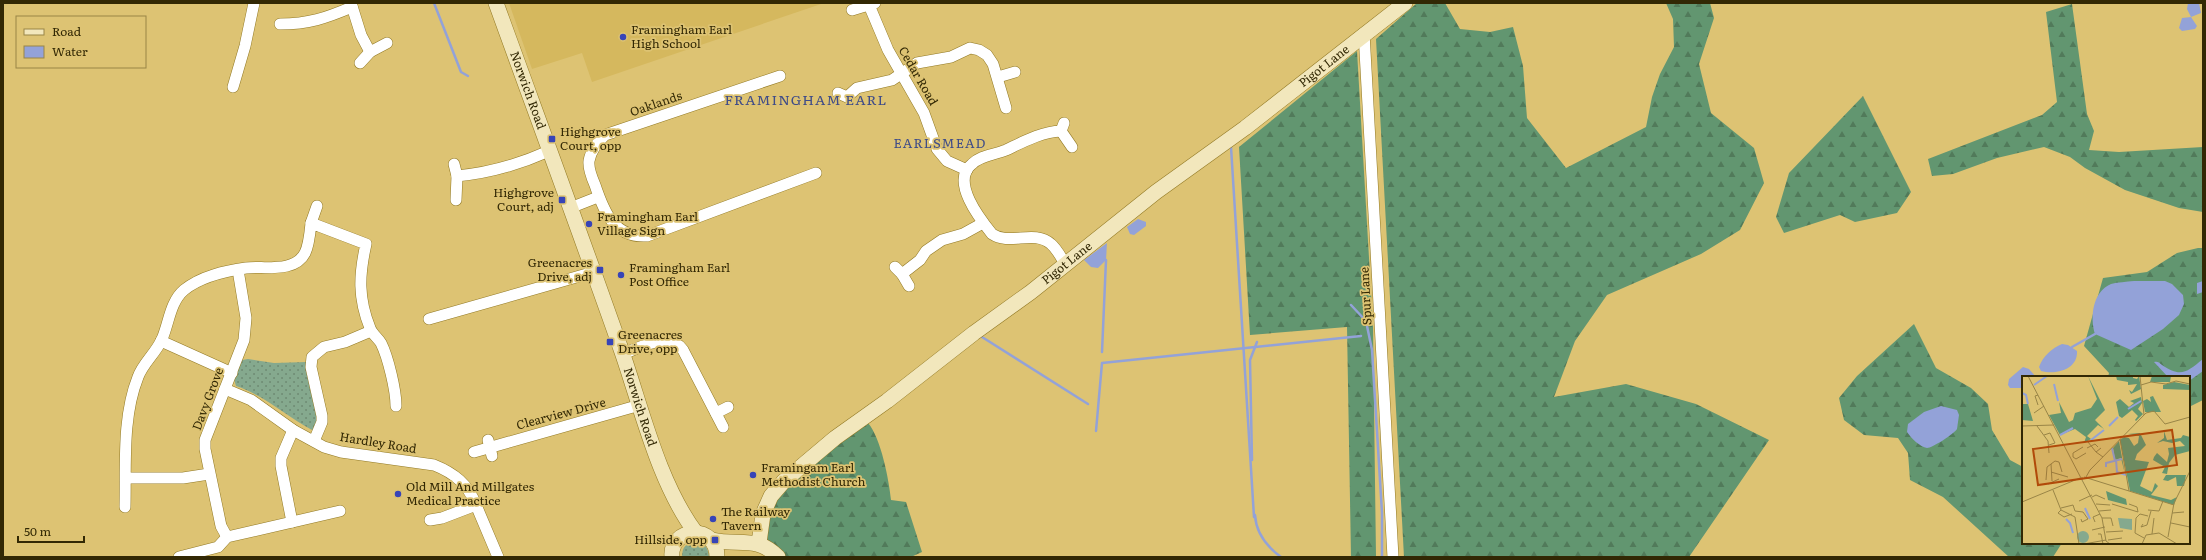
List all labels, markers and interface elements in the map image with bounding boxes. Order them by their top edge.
legend [16,16,146,68]
place label: Framingham Earl High School [631,20,732,52]
text: Road [52,22,82,40]
marker: Framingham Earl High School [618,32,628,42]
street label: Pigot Lane [1294,40,1353,91]
text: Water [52,42,88,60]
street label: Cedar Road [895,43,943,109]
street label: Norwich Road [506,49,551,132]
street label: Oaklands [627,86,685,120]
district label: FRAMINGHAM EARL [724,89,888,109]
place label: Highgrove Court, opp [560,122,621,154]
district label: EARLSMEAD [894,133,986,152]
marker: Highgrove Court, opp [547,134,557,144]
place label: Highgrove Court, adj [493,183,554,215]
marker: Highgrove Court, adj [557,195,567,205]
place label: Framingham Earl Village Sign [597,207,698,239]
marker: Framingham Earl Village Sign [584,219,594,229]
street label: Pigot Lane [1037,237,1095,288]
place label: Greenacres Drive, adj [528,253,593,285]
place label: Framingham Earl Post Office [629,258,730,290]
marker: Greenacres Drive, adj [595,265,605,275]
street label: Spur Lane [1354,266,1376,326]
marker: Framingham Earl Post Office [616,270,626,280]
place label: Greenacres Drive, opp [618,325,683,357]
marker: Greenacres Drive, opp [605,337,615,347]
street label: Davy Grove [187,365,227,433]
street label: Norwich Road [620,365,662,449]
inset map [2022,376,2190,544]
street label: Clearview Drive [514,392,607,434]
street label: Hardley Road [338,427,419,457]
place label: Framingam Earl Methodist Church [761,458,865,490]
marker: Framingam Earl Methodist Church [748,470,758,480]
place label: Old Mill And Millgates Medical Practice [406,477,535,509]
marker: Old Mill And Millgates Medical Practice [393,489,403,499]
place label: The Railway Tavern [721,502,790,534]
marker: The Railway Tavern [708,514,718,524]
scale bar [18,518,84,544]
text: 50 m [24,522,51,540]
place label: Hillside, opp [634,530,707,548]
marker: Hillside, opp [710,535,720,545]

